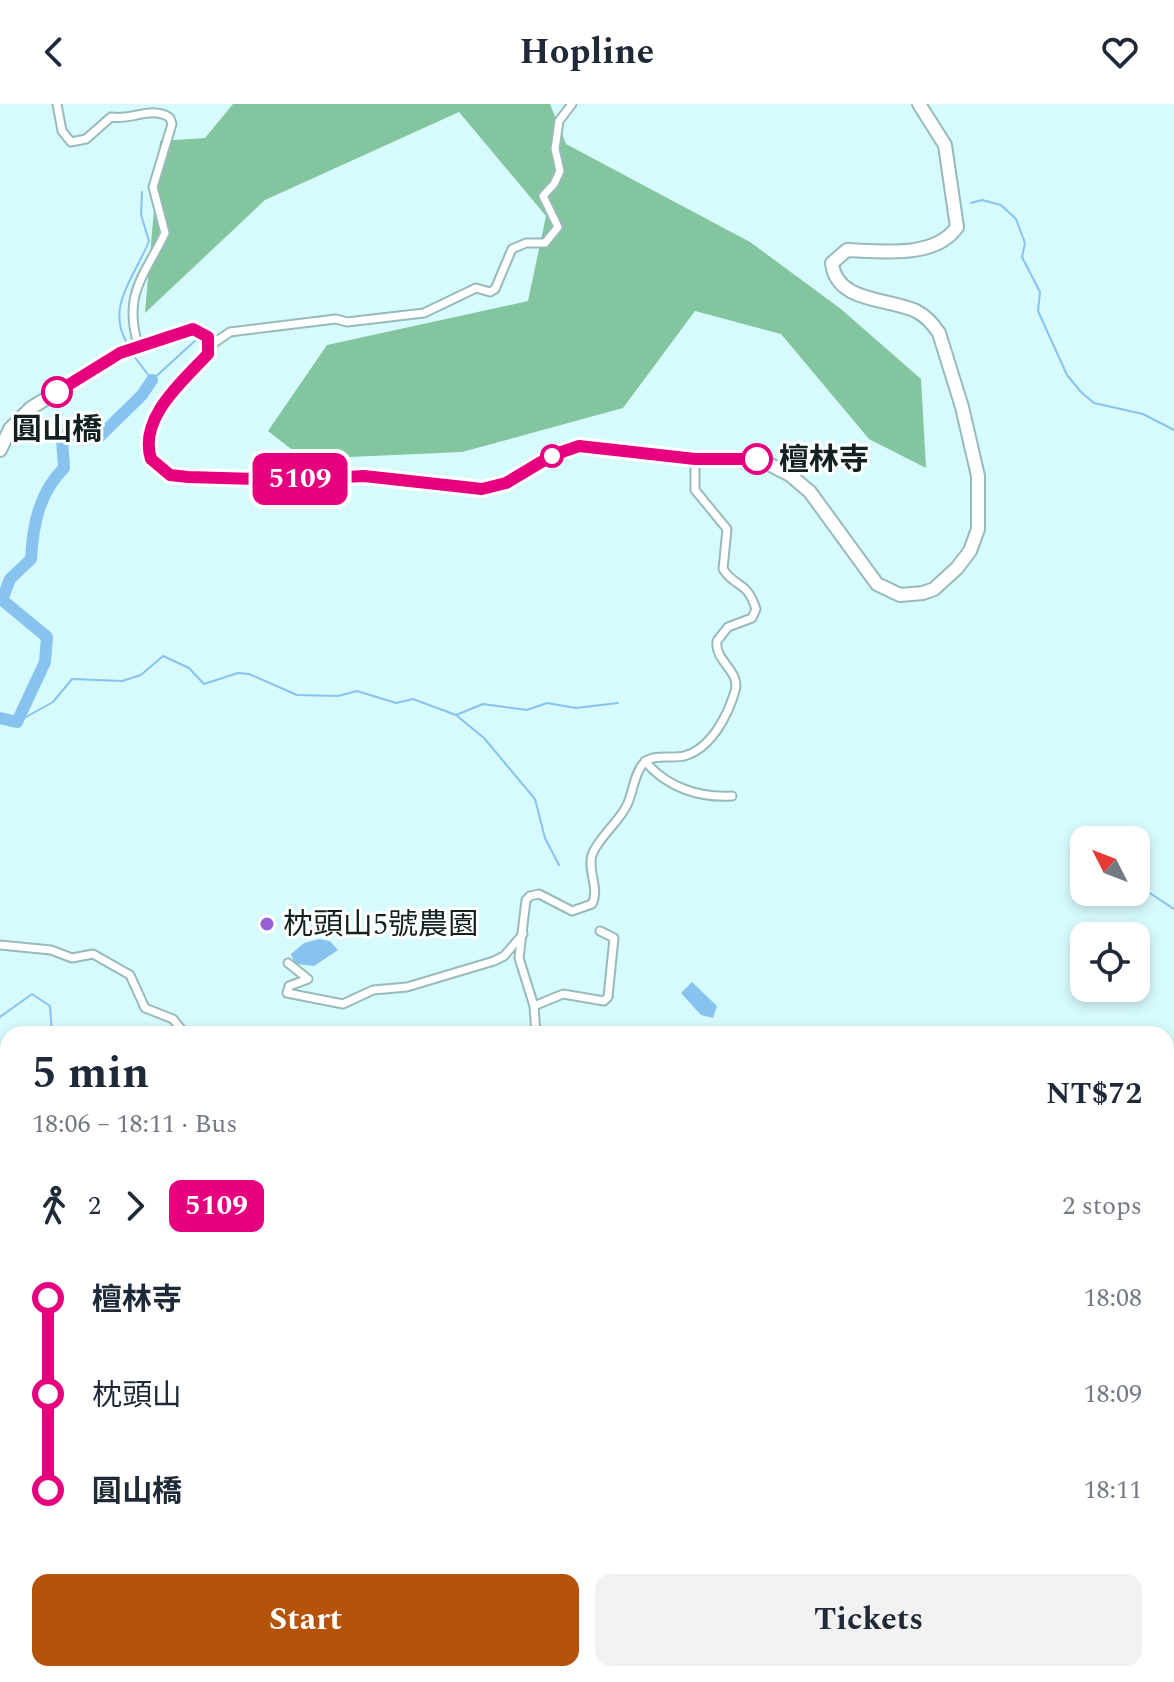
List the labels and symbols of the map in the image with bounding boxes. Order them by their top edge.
marker: 圓山橋 [42,377,72,407]
place label: 圓山橋 [12,407,102,453]
place label: 檀林寺 [779,437,869,483]
marker: 檀林寺 [742,444,772,474]
unlabelled marker [541,445,563,467]
line badge: 5109 [244,453,356,505]
north arrow [1070,826,1150,906]
place label: 枕頭山5號農園 [283,902,478,948]
marker: 枕頭山5號農園 [258,915,276,933]

